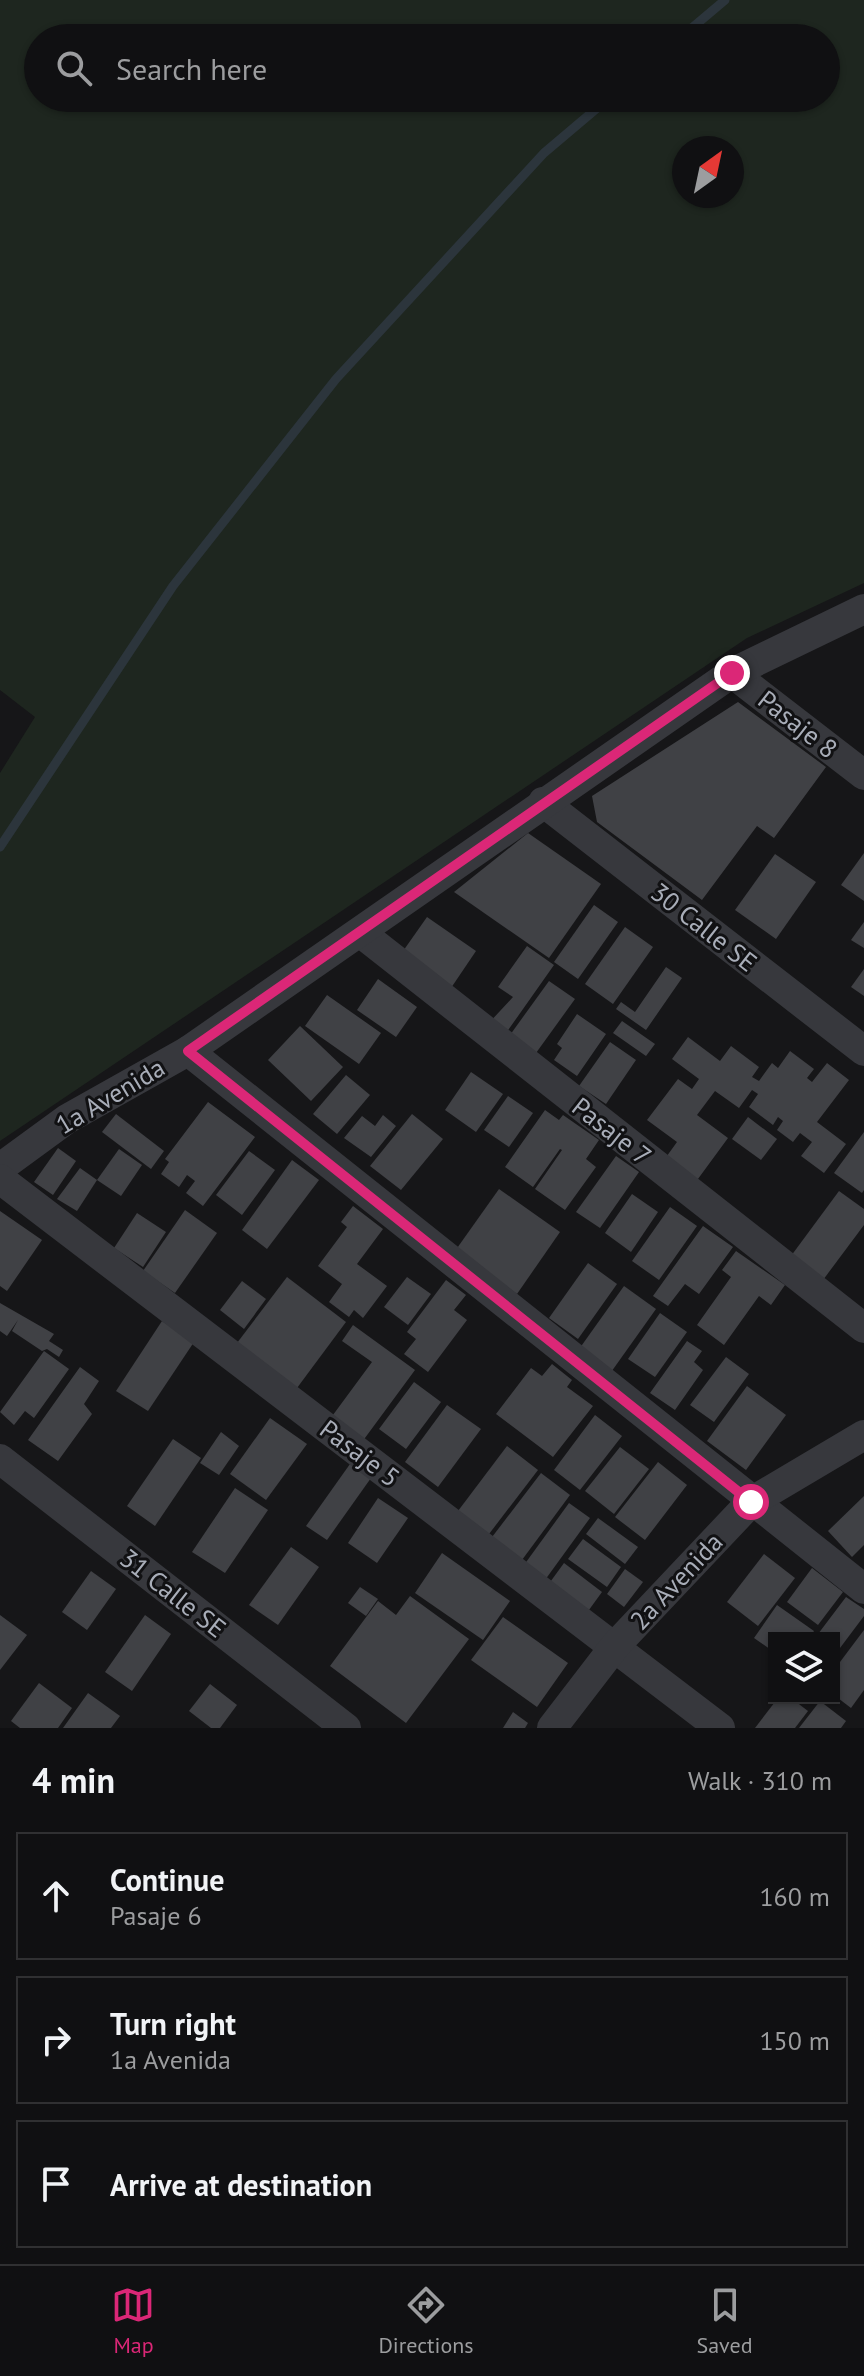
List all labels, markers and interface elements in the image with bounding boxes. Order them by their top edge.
search box [24,24,840,112]
icon: search [52,46,96,90]
text: Search here [116,49,267,88]
north arrow [672,136,744,208]
route end [714,655,750,691]
street label: Pasaje 8 [752,683,844,765]
street label: 30 Calle SE [644,875,764,979]
street label: 1a Avenida [50,1051,170,1141]
street label: Pasaje 7 [566,1090,658,1172]
street label: Pasaje 5 [313,1412,407,1494]
route start [733,1484,769,1520]
street label: 2a Avenida [623,1525,729,1637]
street label: 31 Calle SE [113,1541,233,1645]
map controls [768,1632,840,1704]
button: layers [768,1632,840,1704]
text: 4 min [32,1758,115,1802]
text: Walk · 310 m [688,1764,832,1797]
text: Continue [110,1860,224,1899]
icon: ahead [34,1874,78,1918]
text: 160 m [759,1880,830,1913]
text: Pasaje 6 [110,1899,202,1932]
text: Turn right [110,2004,236,2043]
icon: right [34,2018,78,2062]
text: 150 m [759,2024,830,2057]
text: 1a Avenida [110,2043,231,2076]
icon: arrive [34,2162,78,2206]
text: Arrive at destination [110,2165,372,2204]
tab: Map [111,2283,155,2359]
tab: Directions [378,2283,474,2359]
tab: Saved [697,2283,752,2359]

